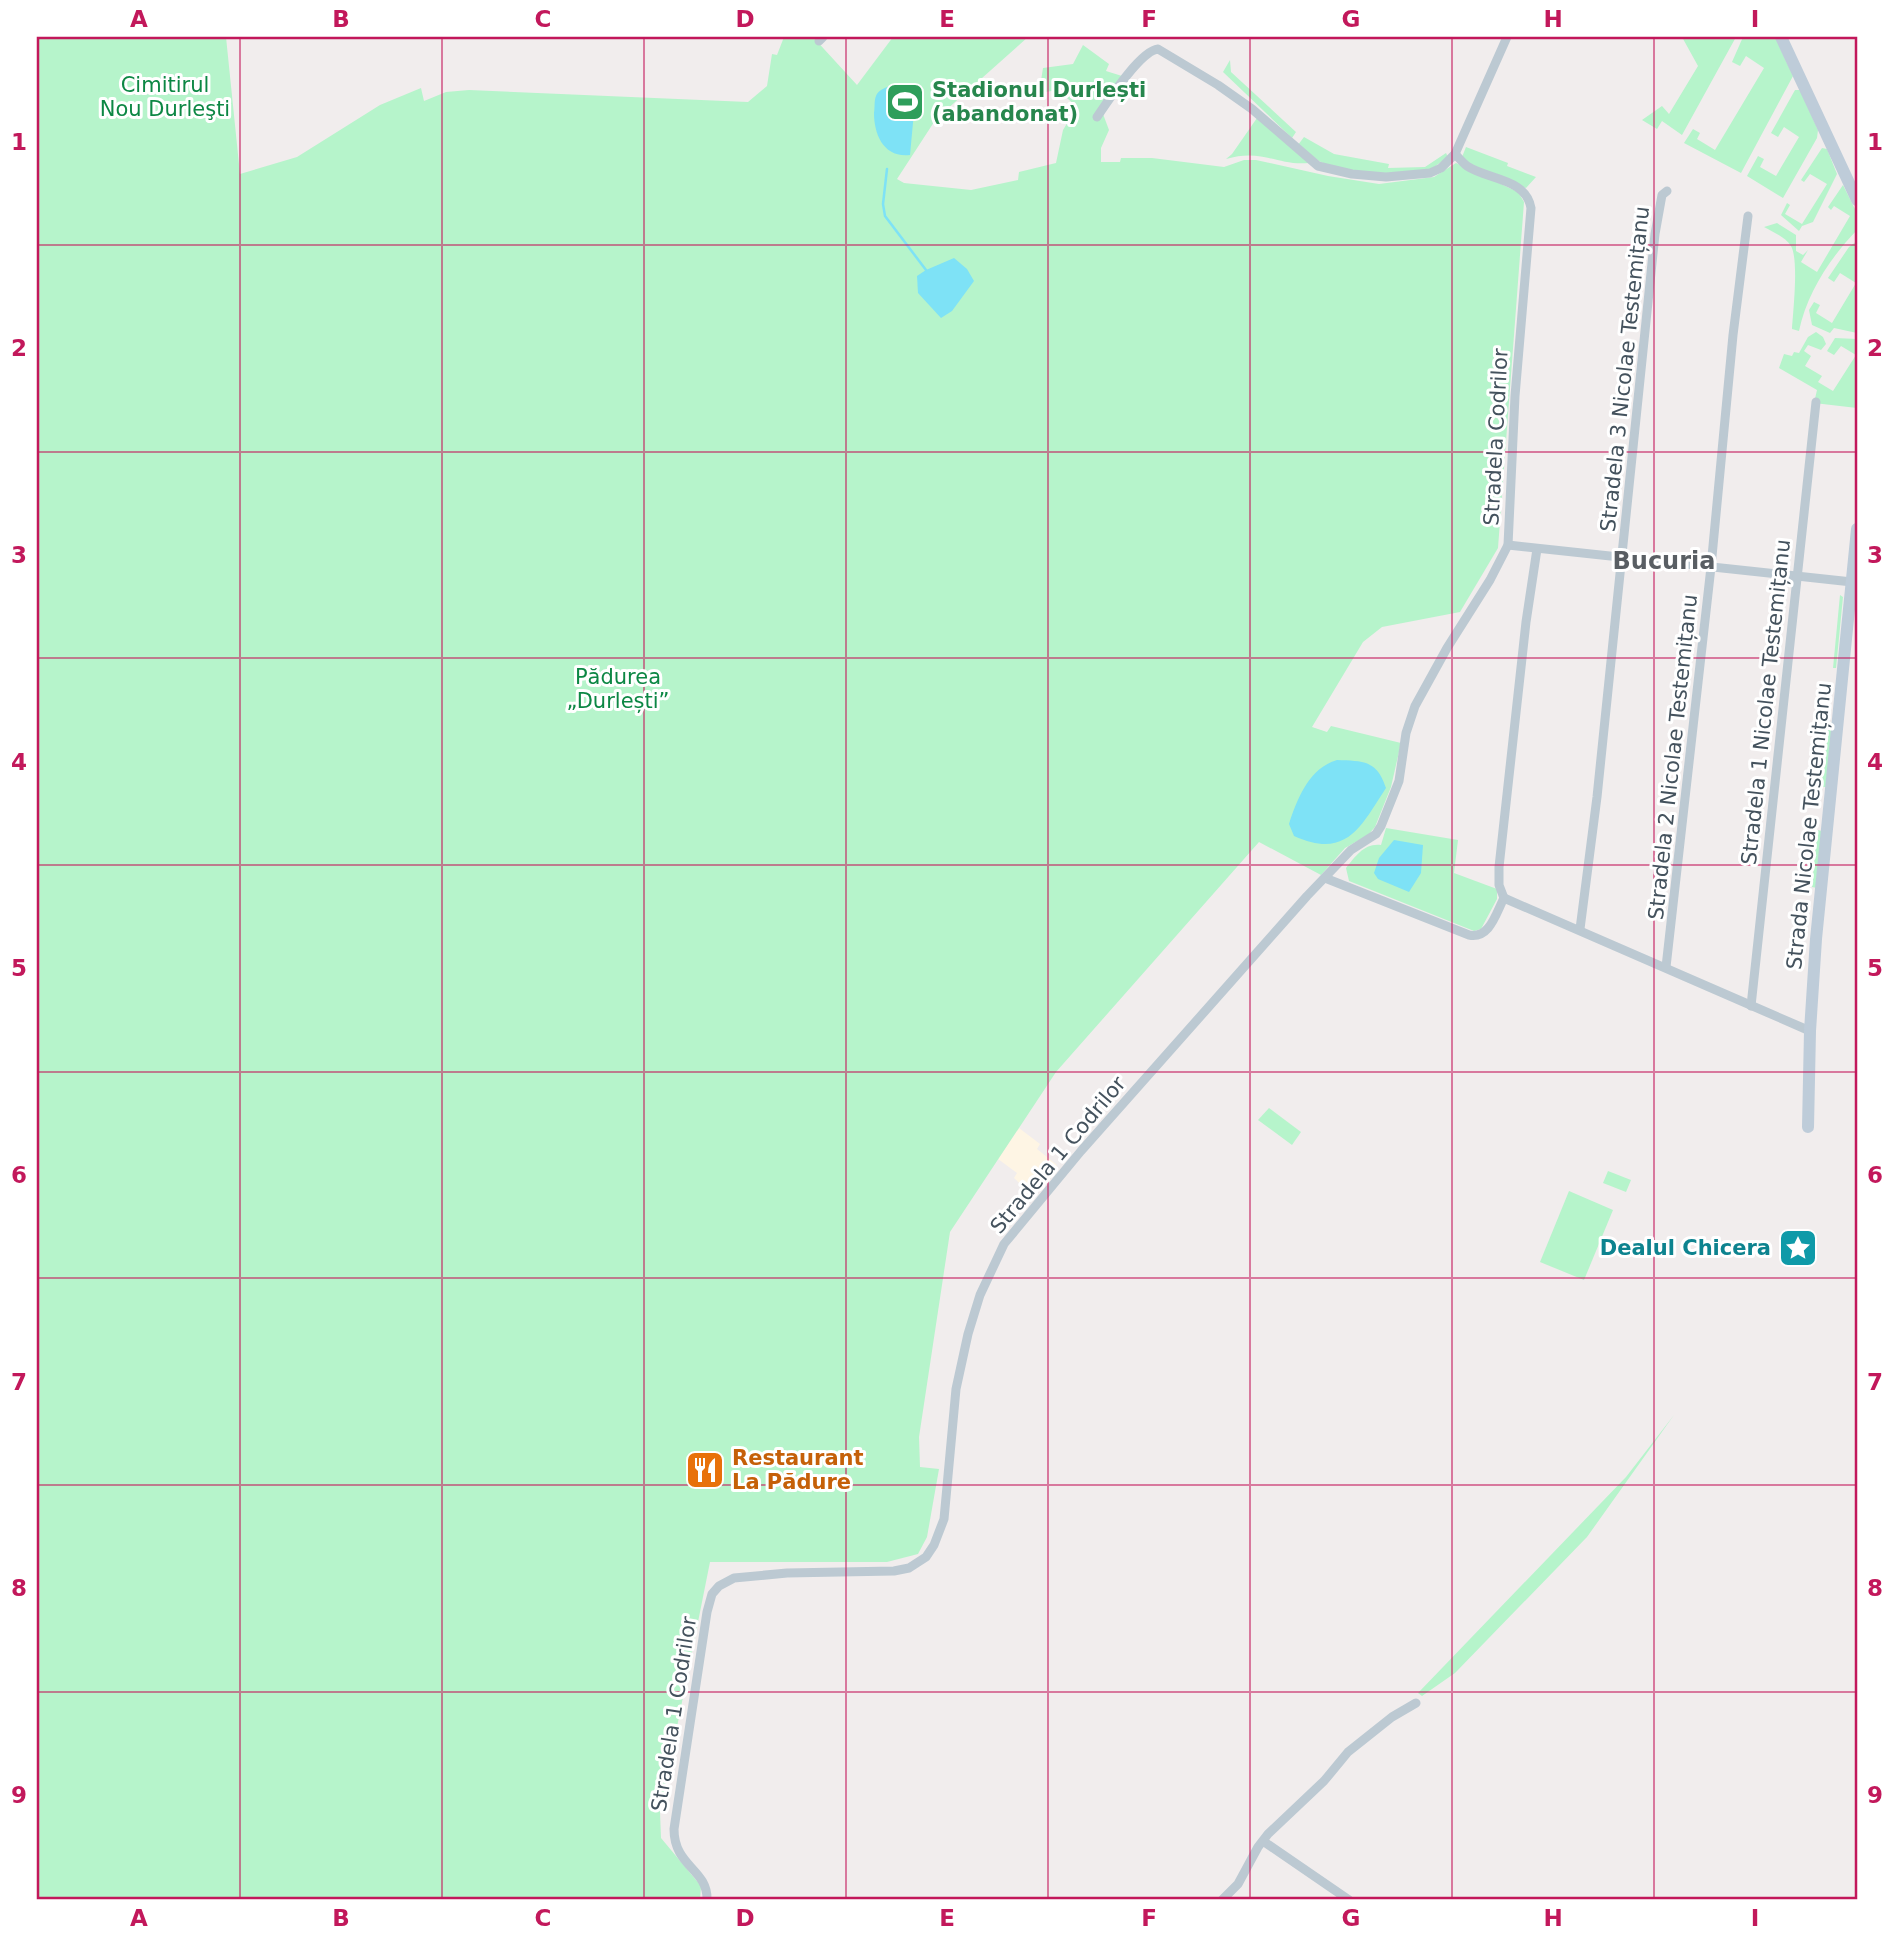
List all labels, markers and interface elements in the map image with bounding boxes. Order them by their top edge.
text: A [130,6,148,32]
text: B [332,6,350,32]
text: C [535,6,551,32]
text: D [735,6,755,32]
text: E [939,6,955,32]
text: F [1141,6,1157,32]
text: G [1342,6,1360,32]
text: H [1543,6,1563,32]
text: I [1751,6,1759,32]
park label: Cimitirul Nou Durleşti [100,73,230,121]
place label: Stadionul Durlești (abandonat) [932,78,1146,126]
sports icon: Stadionul Durlești (abandonat) [884,81,926,123]
text: 1 [11,129,27,155]
text: 1 [1867,129,1883,155]
street label: Stradela 3 Nicolae Testemițanu [1596,205,1654,533]
text: 2 [11,335,27,361]
text: 2 [1867,335,1883,361]
street label: Stradela Codrilor [1479,347,1513,526]
street label: Stradela 1 Nicolae Testemițanu [1737,538,1795,866]
text: 3 [11,542,27,568]
text: 3 [1867,542,1883,568]
district label: Bucuria [1613,547,1715,575]
street label: Stradela 2 Nicolae Testemițanu [1644,593,1702,921]
park label: Pădurea „Durlești” [567,665,669,713]
street label: Strada Nicolae Testemițanu [1782,681,1836,971]
text: 4 [11,749,27,775]
text: 4 [1867,749,1883,775]
text: 5 [11,955,27,981]
text: 5 [1867,955,1883,981]
street label: Stradela 1 Codrilor [985,1071,1131,1238]
text: 6 [11,1162,27,1188]
text: 6 [1867,1162,1883,1188]
place icon: Dealul Chicera [1777,1227,1819,1269]
place label: Dealul Chicera [1600,1236,1771,1260]
text: 7 [11,1369,27,1395]
text: 7 [1867,1369,1883,1395]
place label: Restaurant La Pădure [732,1446,864,1494]
restaurant icon: Restaurant La Pădure [684,1449,726,1491]
text: 8 [11,1575,27,1601]
text: 8 [1867,1575,1883,1601]
street label: Stradela 1 Codrilor [647,1614,701,1813]
text: 9 [11,1782,27,1808]
text: 9 [1867,1782,1883,1808]
text: A [130,1905,148,1931]
text: B [332,1905,350,1931]
text: C [535,1905,551,1931]
text: D [735,1905,755,1931]
text: E [939,1905,955,1931]
text: F [1141,1905,1157,1931]
text: G [1342,1905,1360,1931]
text: H [1543,1905,1563,1931]
text: I [1751,1905,1759,1931]

